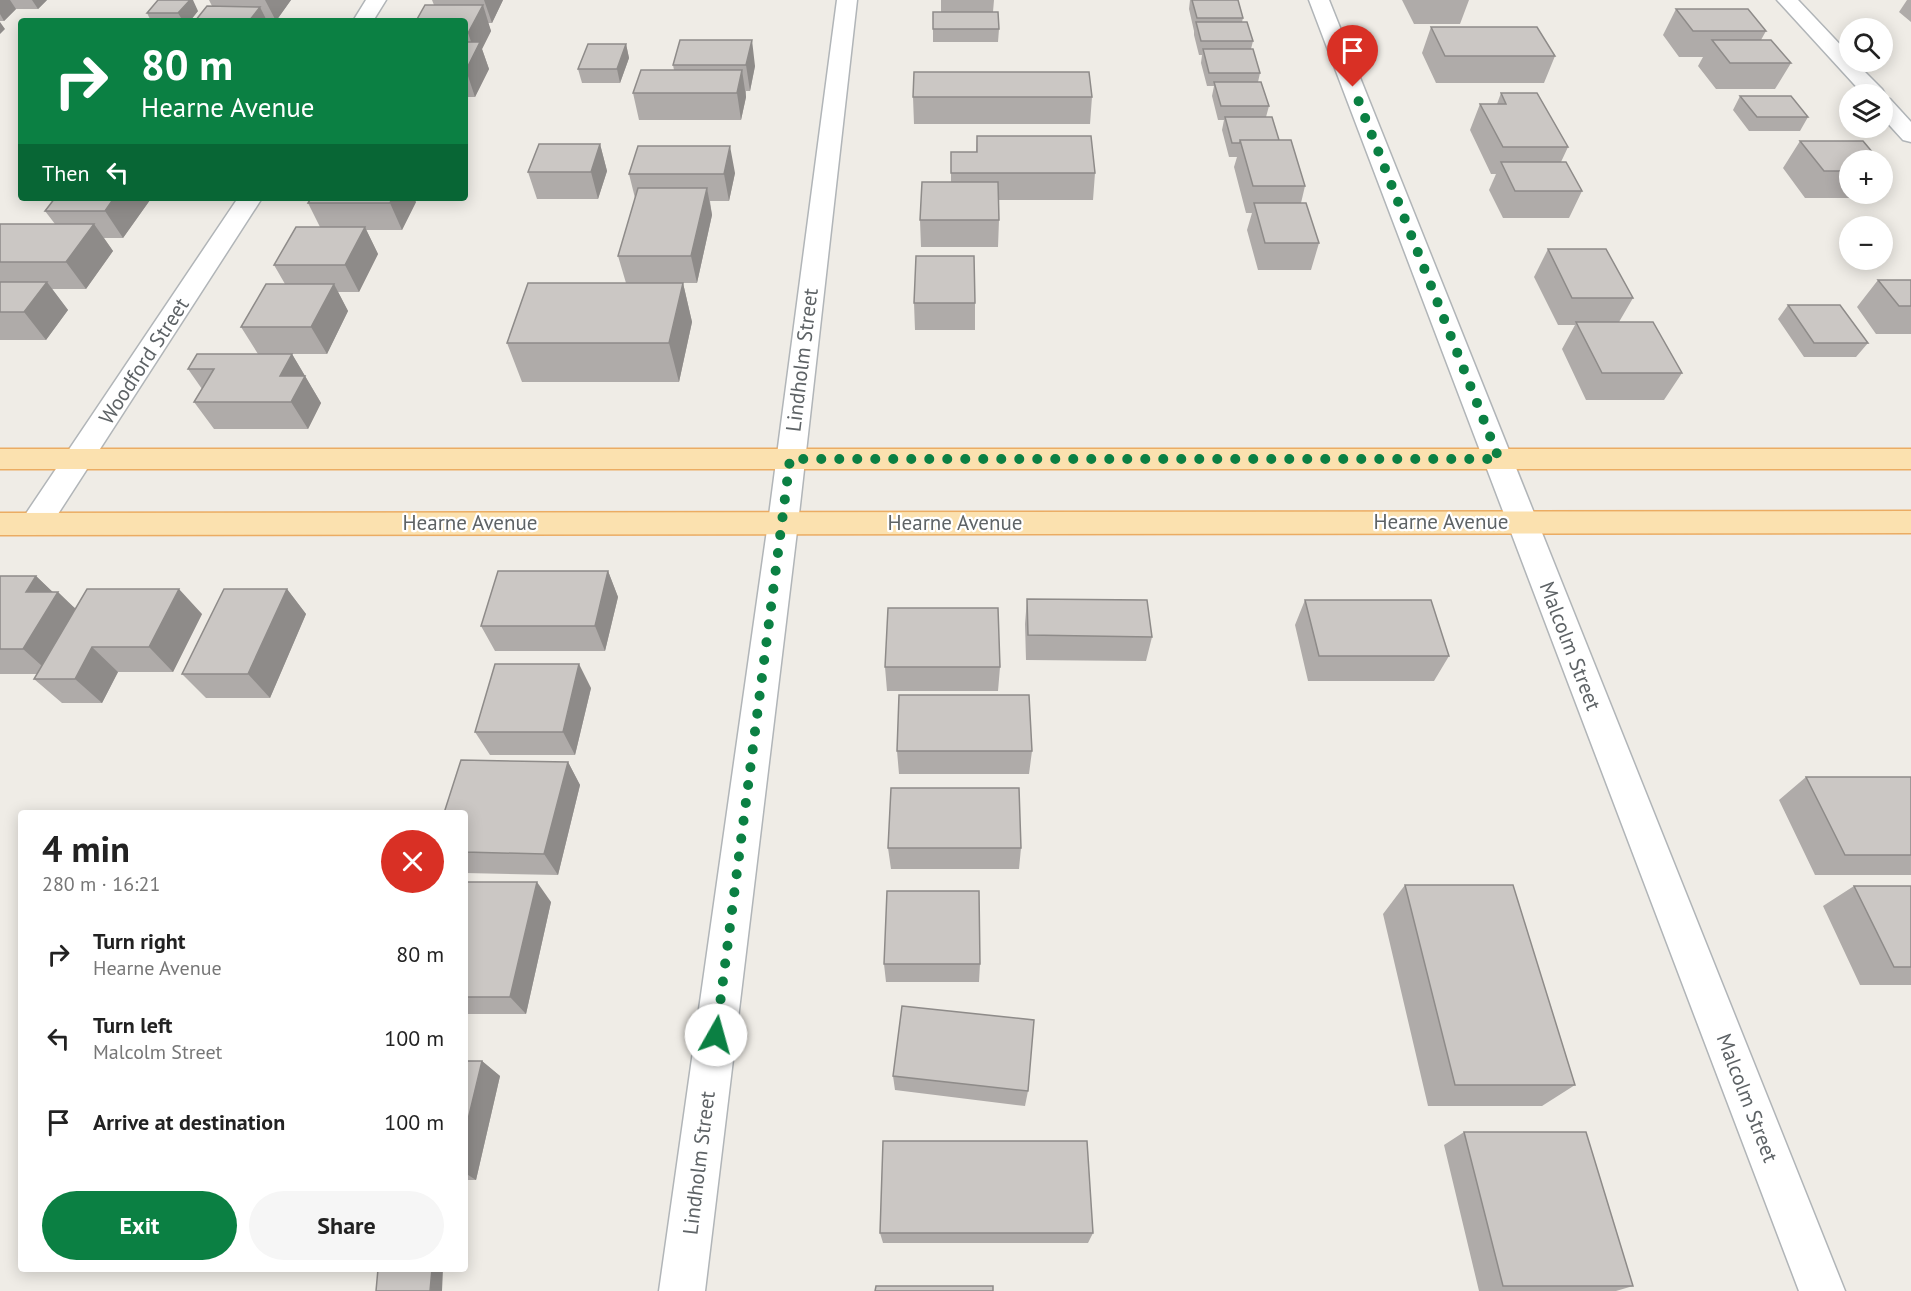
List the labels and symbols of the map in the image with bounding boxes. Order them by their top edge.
pin [1327,25,1378,87]
street label: Lindholm Street [779,287,824,433]
street label: Woodford Street [93,292,195,429]
street label: Hearne Avenue [1373,508,1509,535]
street label: Hearne Avenue [402,509,538,536]
street label: Hearne Avenue [887,509,1023,536]
street label: Malcolm Street [1534,578,1607,714]
position arrow [684,1003,748,1067]
street label: Malcolm Street [1711,1030,1784,1166]
street label: Lindholm Street [676,1090,721,1236]

